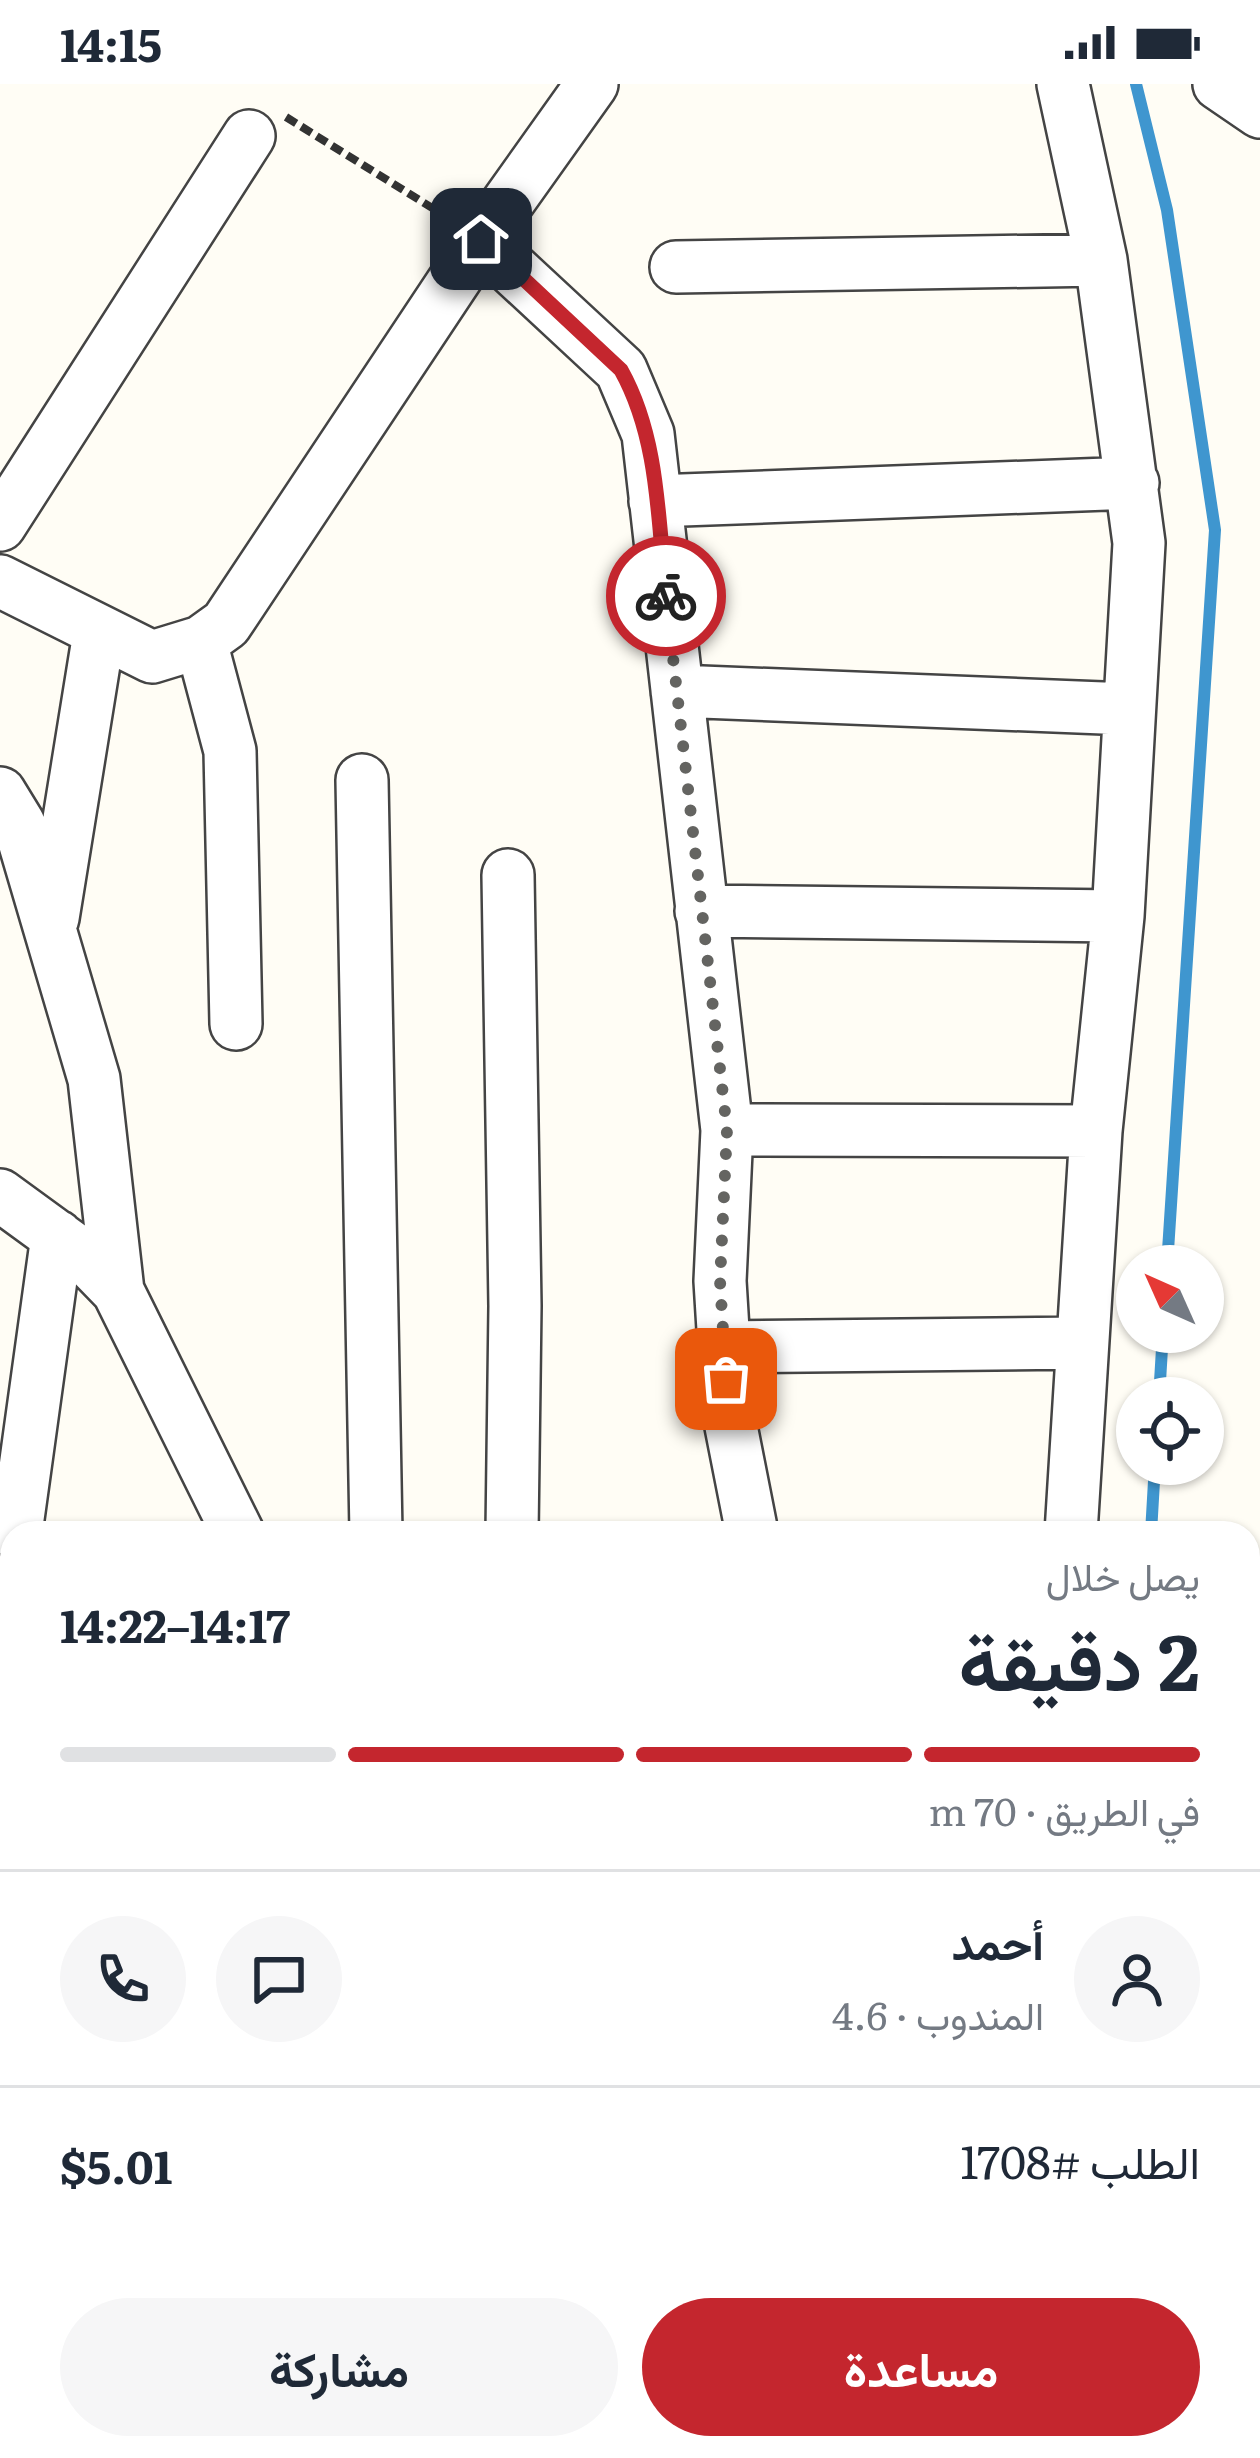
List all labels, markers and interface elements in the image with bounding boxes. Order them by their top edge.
text: 14:15 [60,9,162,76]
pin [430,188,532,290]
icon: home [448,206,514,272]
courier [606,536,726,656]
icon: bike [633,563,699,629]
north arrow [1116,1245,1224,1353]
map controls [1116,1245,1224,1485]
pin [675,1328,777,1430]
icon: bag [693,1346,759,1412]
button: locate [1116,1377,1224,1485]
text: يصل خلال [1046,1545,1200,1603]
text: 14:17–14:22 [60,1590,290,1657]
text: 2 دقيقة [959,1599,1200,1715]
text: في الطريق · 70 m [929,1780,1200,1838]
text: أحمد [952,1907,1044,1974]
button: phone [60,1916,186,2042]
button: chat [216,1916,342,2042]
button: person [1074,1916,1200,2042]
text: المندوب · 4.6 [832,1984,1044,2042]
text: الطلب #1708 [960,2126,1200,2193]
text: $5.01 [60,2131,172,2198]
button: مشاركة [60,2298,618,2436]
button: مساعدة [642,2298,1200,2436]

